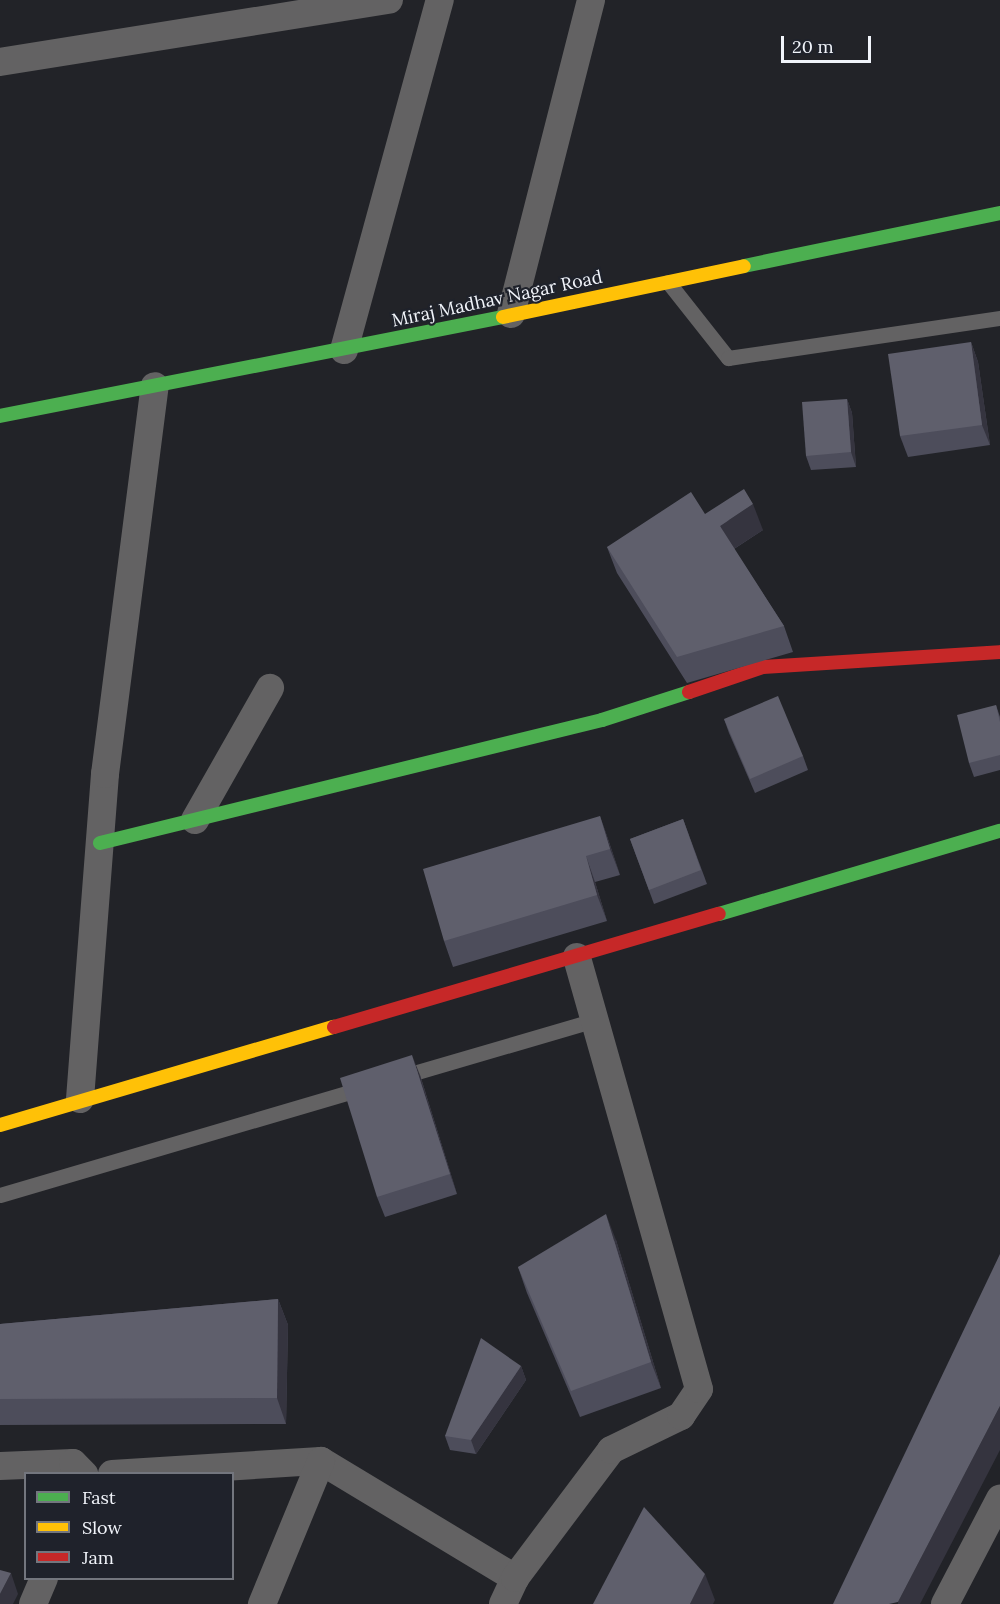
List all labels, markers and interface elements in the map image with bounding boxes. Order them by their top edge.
scale bar [784,24,874,62]
text: 20 m [792,35,834,58]
street label: Miraj Madhav Nagar Road [390,266,604,332]
legend [24,1472,234,1580]
text: Fast [82,1486,116,1509]
text: Slow [82,1516,122,1539]
text: Jam [82,1546,114,1569]

